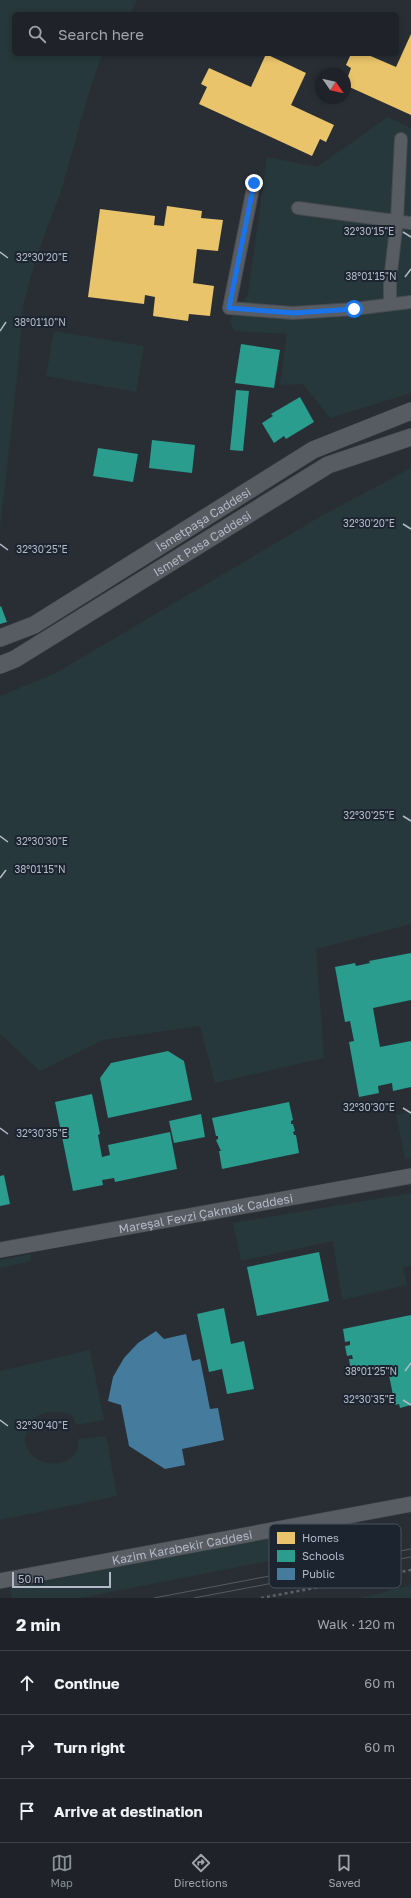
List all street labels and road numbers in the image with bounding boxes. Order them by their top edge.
street label: İsmetpaşa Caddesi [153,484,253,554]
street label: Ismet Pasa Caddesi [150,507,254,579]
street label: Mareşal Fevzi Çakmak Caddesi [117,1190,294,1236]
street label: Kazim Karabekir Caddesi [110,1526,253,1567]

